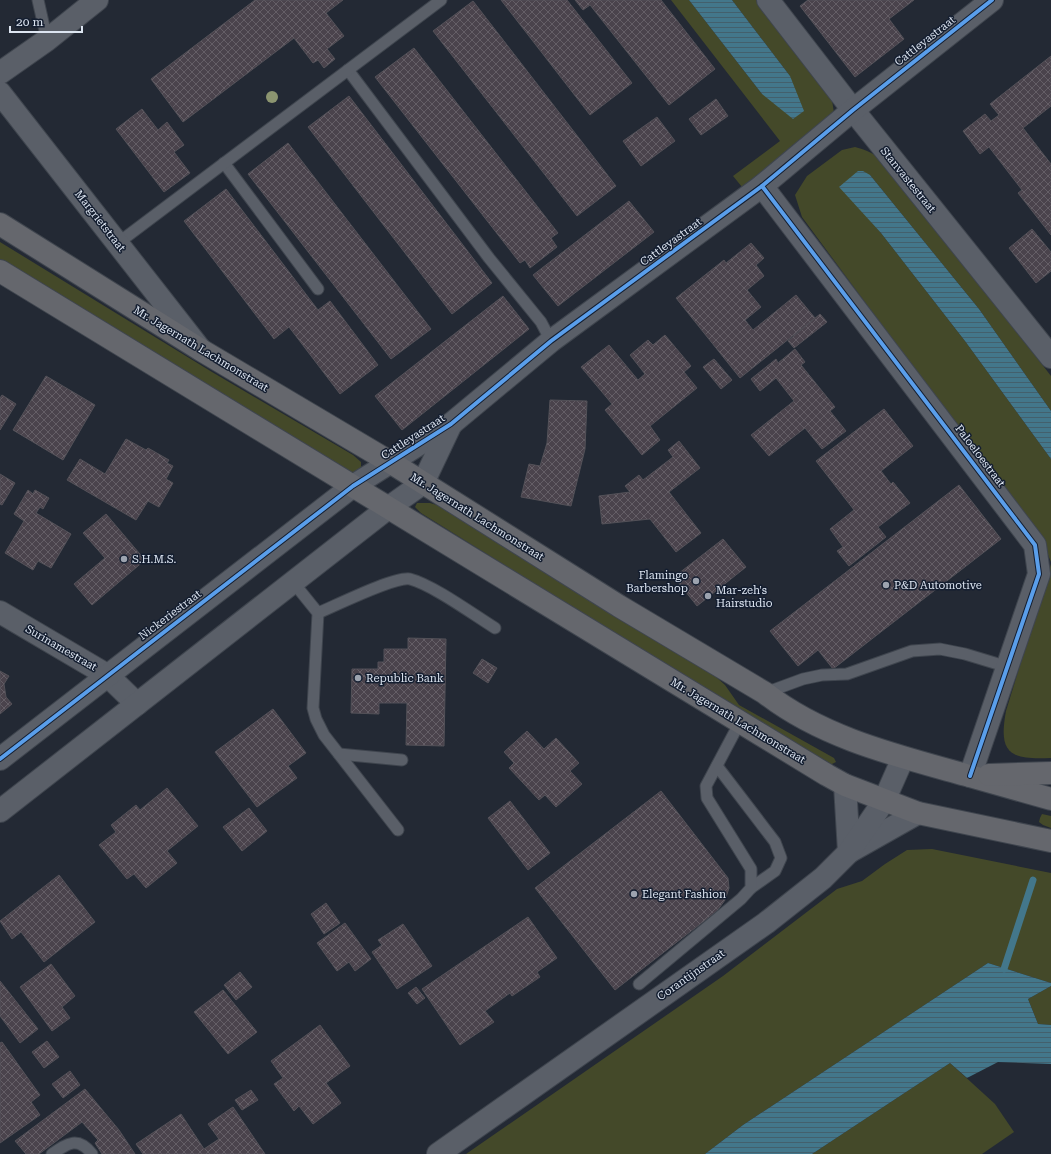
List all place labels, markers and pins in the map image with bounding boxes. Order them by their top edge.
place label: S.H.M.S. [132,553,176,566]
marker: S.H.M.S. [119,554,129,564]
place label: Flamingo Barbershop [626,569,688,595]
marker: Flamingo Barbershop [691,576,701,586]
place label: P&D Automotive [894,579,982,592]
marker: P&D Automotive [881,580,891,590]
place label: Mar-zeh's Hairstudio [716,584,773,610]
marker: Mar-zeh's Hairstudio [703,591,713,601]
place label: Republic Bank [366,672,444,685]
marker: Republic Bank [353,673,363,683]
place label: Elegant Fashion [642,888,726,901]
marker: Elegant Fashion [629,889,639,899]

